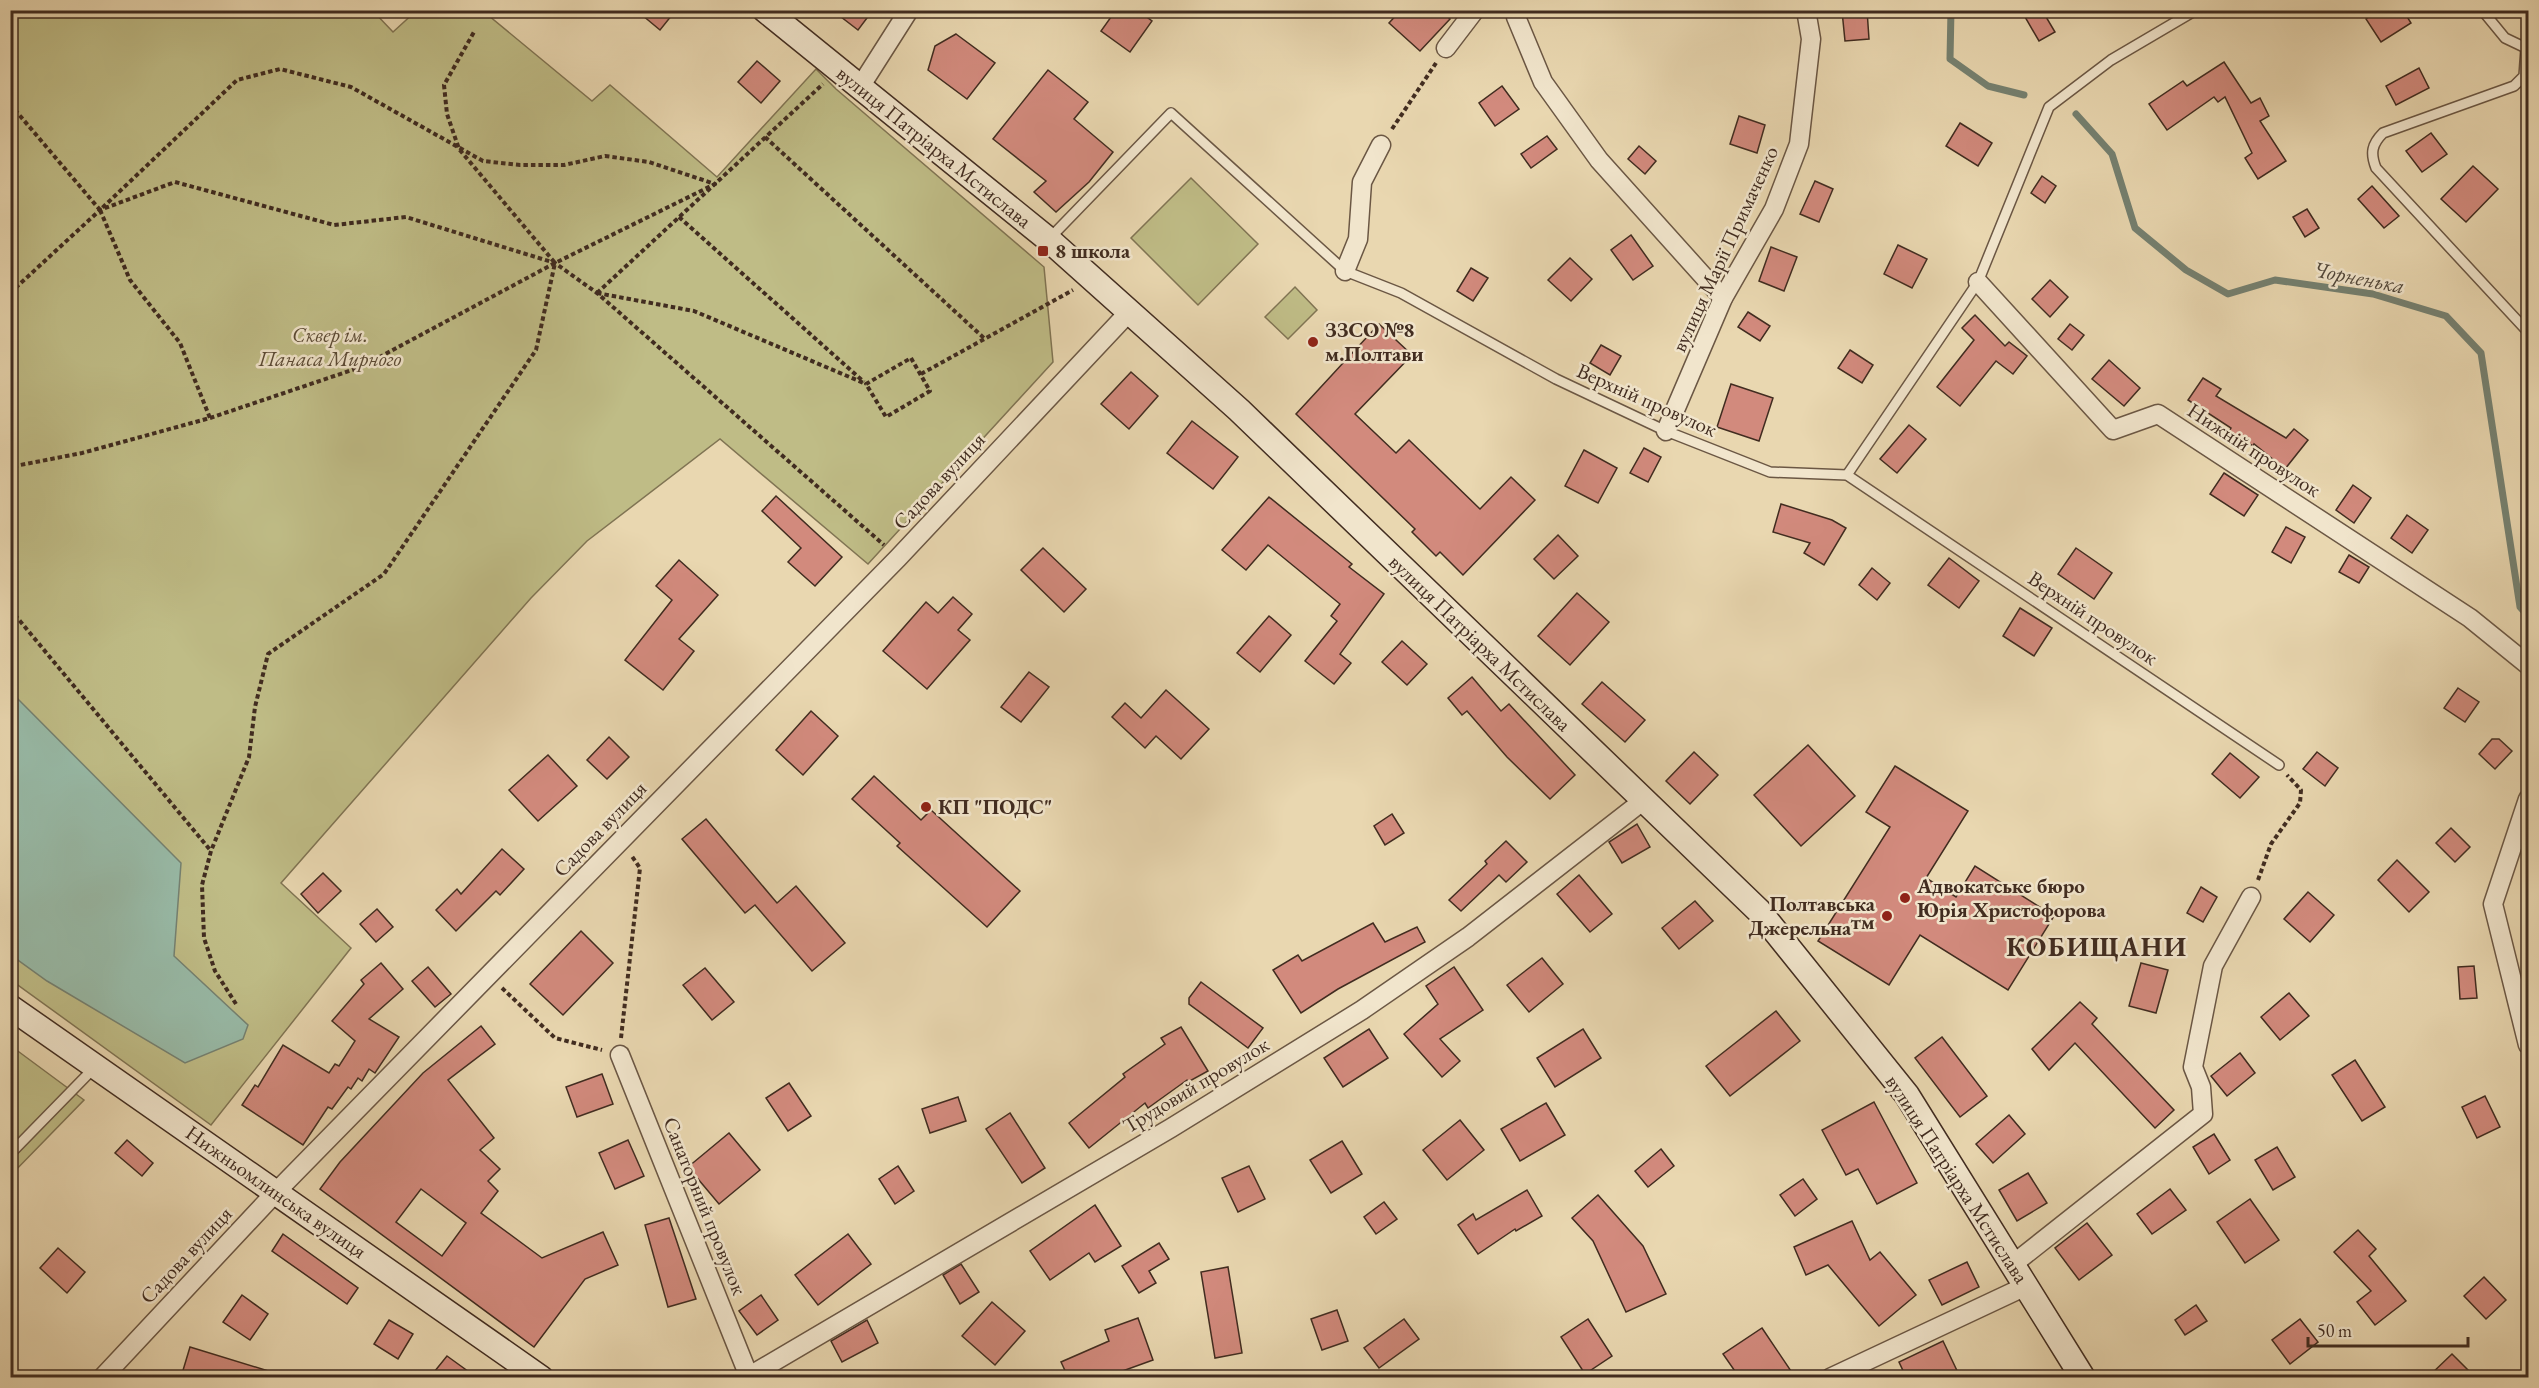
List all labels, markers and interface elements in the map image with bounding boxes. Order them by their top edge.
street label: вулиця Патріарха Мстислава [831,59,1038,234]
street label: вулиця Марії Примаченко [1665,142,1784,356]
place label: 8 школа [1055,237,1131,264]
marker: 8 школа [1036,244,1050,258]
water label: Чорненька [2311,254,2407,301]
place label: ЗЗСО №8 м.Полтави [1325,316,1424,367]
park label: Сквер ім. Панаса Мирного [257,321,402,372]
marker: ЗЗСО №8 м.Полтави [1306,335,1320,349]
street label: Верхній провулок [1573,357,1722,443]
street label: Нижній провулок [2182,396,2326,503]
street label: Садова вулиця [887,426,991,535]
street label: вулиця Патріарха Мстислава [1383,548,1578,737]
street label: Верхній провулок [2023,564,2163,671]
street label: Садова вулиця [547,775,652,882]
place label: КП "ПОДС" [938,793,1052,820]
marker: КП "ПОДС" [919,800,933,814]
place label: Адвокатське бюро Юрія Христофорова [1916,872,2107,923]
place label: Полтавська Джерельна™ [1749,890,1876,941]
marker: Адвокатське бюро Юрія Христофорова [1898,891,1912,905]
marker: Полтавська Джерельна™ [1880,909,1894,923]
district label: КОБИЩАНИ [2006,929,2188,964]
street label: Трудовий провулок [1118,1030,1274,1139]
street label: вулиця Патріарха Мстислава [1880,1069,2035,1289]
street label: Санаторний провулок [657,1113,753,1299]
street label: Нижньомлинська вулиця [180,1119,372,1264]
street label: Садова вулиця [134,1200,238,1309]
scale bar [2308,1310,2468,1348]
text: 50 m [2317,1319,2352,1342]

